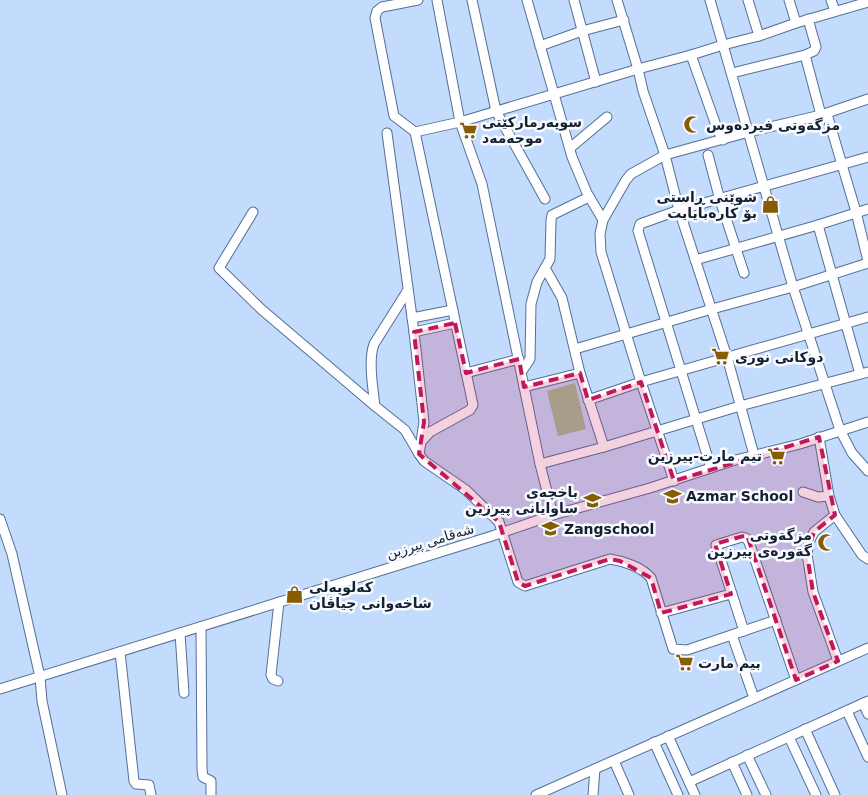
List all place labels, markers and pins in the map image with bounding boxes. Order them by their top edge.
place label: سوپەرمارکێتی موحەمەد [482,114,582,147]
mosque icon: مزگةوتی فیردەوس [682,115,702,135]
place label: مزگةوتی فیردەوس [706,117,840,134]
supermarket icon: سوپەرمارکێتی موحەمەد [458,120,478,140]
place label: شوێنی ڕاستی بۆ کارەبایایت [656,189,757,222]
shop icon: شوێنی ڕاستی بۆ کارەبایایت [761,195,781,215]
supermarket icon: دوکانی نوری [711,347,731,367]
place label: دوکانی نوری [735,349,824,366]
supermarket icon: تیم مارت-پیرزین [766,446,786,466]
place label: تیم مارت-پیرزین [648,448,762,465]
place label: باخچەی ساوایانی پیرزین [465,484,578,517]
school or university icon: Azmar School [662,486,682,506]
place label: Azmar School [686,488,793,504]
school or university icon: باخچەی ساوایانی پیرزین [582,490,602,510]
school or university icon: Zangschool [540,519,560,539]
place label: Zangschool [564,521,654,537]
place label: مزگةوتی گةورەی پیرزین [707,527,813,560]
mosque icon: مزگةوتی گةورەی پیرزین [816,533,836,553]
place label: کەلوپەلی شاخەوانی چیاڤان [309,579,432,612]
shop icon: کەلوپەلی شاخەوانی چیاڤان [285,585,305,605]
supermarket icon: بیم مارت [674,653,694,673]
place label: بیم مارت [698,655,761,671]

